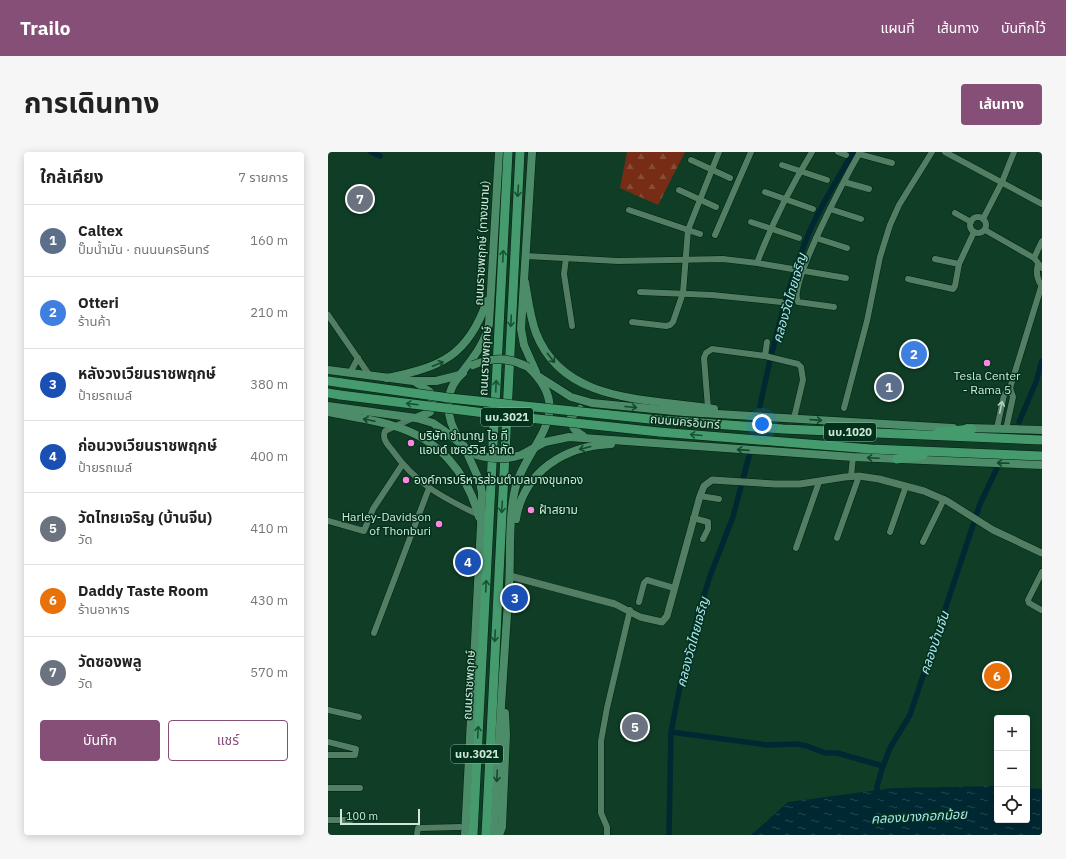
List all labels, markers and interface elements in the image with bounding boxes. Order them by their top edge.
text: Trailo [20,16,70,40]
text: แผนที่ [881,19,915,37]
text: เส้นทาง [937,19,979,37]
text: บันทึกไว้ [1001,19,1046,37]
text: การเดินทาง [24,84,159,121]
button: เส้นทาง [961,84,1042,125]
text: ใกล้เคียง [40,166,103,188]
text: 7 รายการ [238,169,288,186]
street label: ถนนราชพฤกษ์ (ทางขนาน) [471,180,492,306]
pin: 7 [347,184,373,214]
one-way arrow [514,184,521,197]
text: Caltex [78,221,123,240]
text: 1 [49,232,57,249]
text: 160 m [250,232,288,249]
text: ปั๊มน้ำมัน · ถนนนครอินทร์ [78,241,209,258]
one-way arrow [499,250,507,263]
water label: คลองวัดไทยเจริญ [769,250,811,345]
text: Otteri [78,293,119,312]
text: 2 [49,304,57,321]
text: 210 m [250,304,288,321]
text: ร้านค้า [78,313,111,330]
one-way arrow [508,314,515,327]
street label: ถนนราชพฤกษ์ [475,325,494,396]
pin: 2 [901,339,927,369]
one-way arrow [547,352,556,363]
marker: Tesla Center - Rama 5 [982,358,992,368]
one-way arrow [431,359,443,367]
text: หลังวงเวียนราชพฤกษ์ [78,364,216,383]
place label: Tesla Center - Rama 5 [953,368,1021,397]
pin: 1 [876,372,902,402]
text: 3 [49,376,57,393]
text: 380 m [250,376,288,393]
one-way arrow [492,380,500,393]
text: ป้ายรถเมล์ [78,387,132,404]
one-way arrow [406,400,419,408]
one-way arrow [998,401,1006,414]
one-way arrow [624,403,637,411]
road number: นบ.3021 [481,408,533,426]
street label: ถนนนครอินทร์ [650,411,721,432]
your location [752,414,772,434]
one-way arrow [363,416,376,424]
one-way arrow [809,416,822,423]
road number: นบ.1020 [824,423,876,441]
place label: บริษัท ชำนาญ ไอ ที แอนด์ เซอร์วิส จำกัด [419,428,514,457]
one-way arrow [690,432,703,439]
text: ก่อนวงเวียนราชพฤกษ์ [78,436,217,455]
marker: บริษัท ชำนาญ ไอ ที แอนด์ เซอร์วิส จำกัด [406,438,416,448]
one-way arrow [579,444,592,452]
one-way arrow [737,446,750,453]
text: 4 [49,448,57,465]
text: 400 m [250,448,288,465]
one-way arrow [867,454,880,462]
text: ป้ายรถเมล์ [78,459,132,476]
one-way arrow [997,460,1010,467]
place label: องค์การบริหารส่วนตำบลบางขุนกอง [414,472,583,487]
marker: องค์การบริหารส่วนตำบลบางขุนกอง [401,475,411,485]
one-way arrow [498,500,506,513]
place label: ฝ้าสยาม [539,502,578,517]
marker: ฝ้าสยาม [526,505,536,515]
text: วัดไทยเจริญ (บ้านจีน) [78,508,212,527]
place label: Harley-Davidson of Thonburi [342,509,431,538]
marker: Harley-Davidson of Thonburi [434,519,444,529]
text: 5 [49,520,57,537]
text: 410 m [250,520,288,537]
text: วัด [78,531,92,548]
pin: 4 [455,547,481,577]
one-way arrow [482,580,489,593]
text: Daddy Taste Room [78,581,208,600]
pin: 3 [502,583,528,613]
text: 6 [49,592,57,609]
text: 430 m [250,592,288,609]
water label: คลองวัดไทยเจริญ [672,594,713,689]
text: ร้านอาหาร [78,601,130,618]
water label: คลองบ้านจีน [916,608,954,677]
one-way arrow [492,629,499,642]
street label: ถนนราชพฤกษ์ [459,649,478,720]
text: วัดซองพลู [78,652,142,671]
pin: 6 [984,661,1010,691]
text: 7 [49,664,57,681]
text: 570 m [250,664,288,681]
text: วัด [78,675,92,692]
pin: 5 [622,712,648,742]
map controls [994,715,1030,823]
button: + [994,715,1030,751]
button: บันทึก [40,720,160,761]
button: แชร์ [168,720,288,761]
one-way arrow [475,726,482,739]
road number: นบ.3021 [451,745,503,763]
button: − [994,751,1030,787]
one-way arrow [493,769,500,782]
button: locate [994,787,1030,823]
water label: คลองบางกอกน้อย [871,805,969,828]
scale bar [340,807,420,826]
text: 100 m [346,809,378,823]

